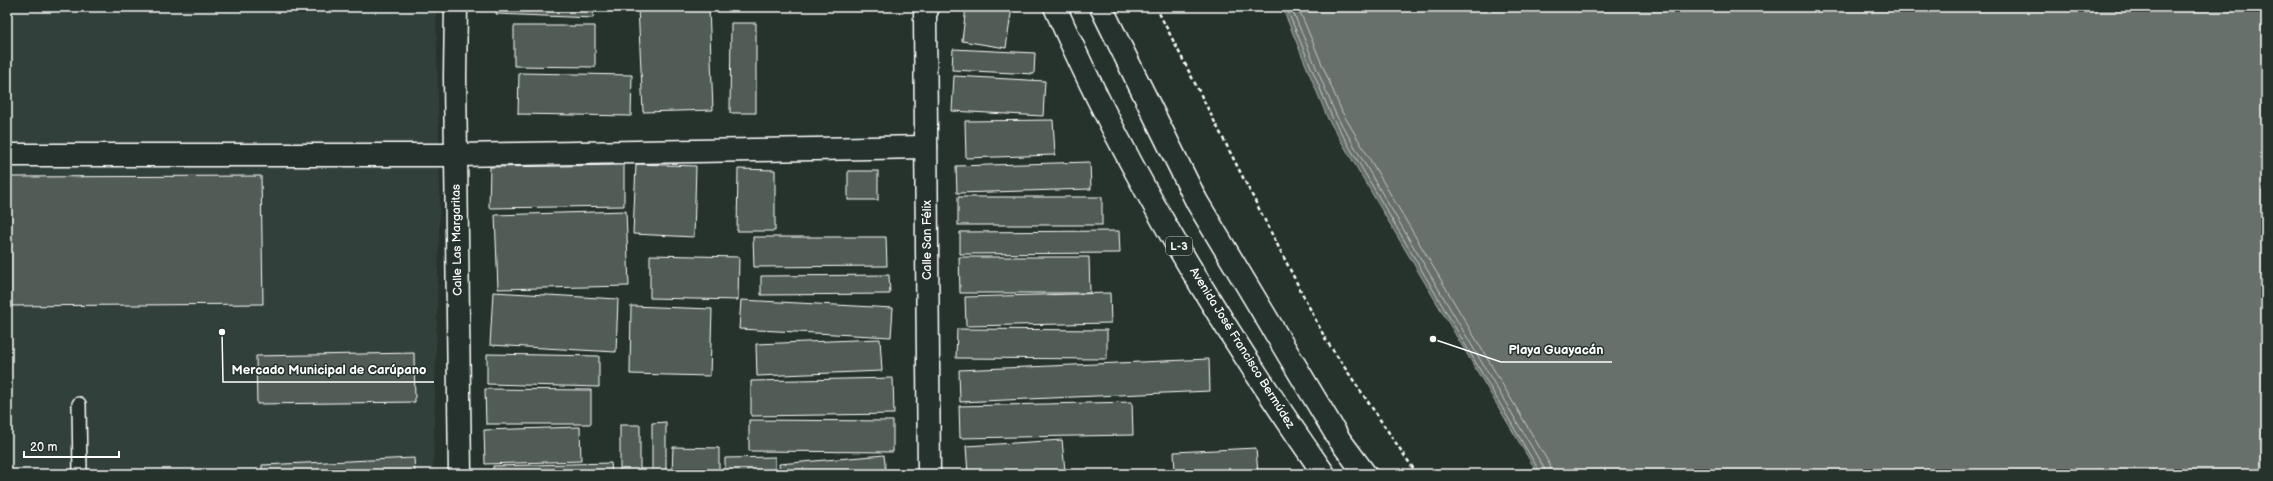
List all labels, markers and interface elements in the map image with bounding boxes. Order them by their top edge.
street label: Calle Las Margaritas [449,184,465,296]
street label: Calle San Félix [920,200,935,280]
road number: L-3 [1166,237,1192,255]
street label: Avenida José Francisco Bermúdez [1186,265,1298,432]
callout: Playa Guayacán [1501,337,1612,362]
text: Playa Guayacán [1508,342,1604,358]
callout: Mercado Municipal de Carúpano [223,357,434,382]
text: Mercado Municipal de Carúpano [232,362,426,378]
scale bar [24,433,119,459]
text: 20 m [30,440,57,455]

